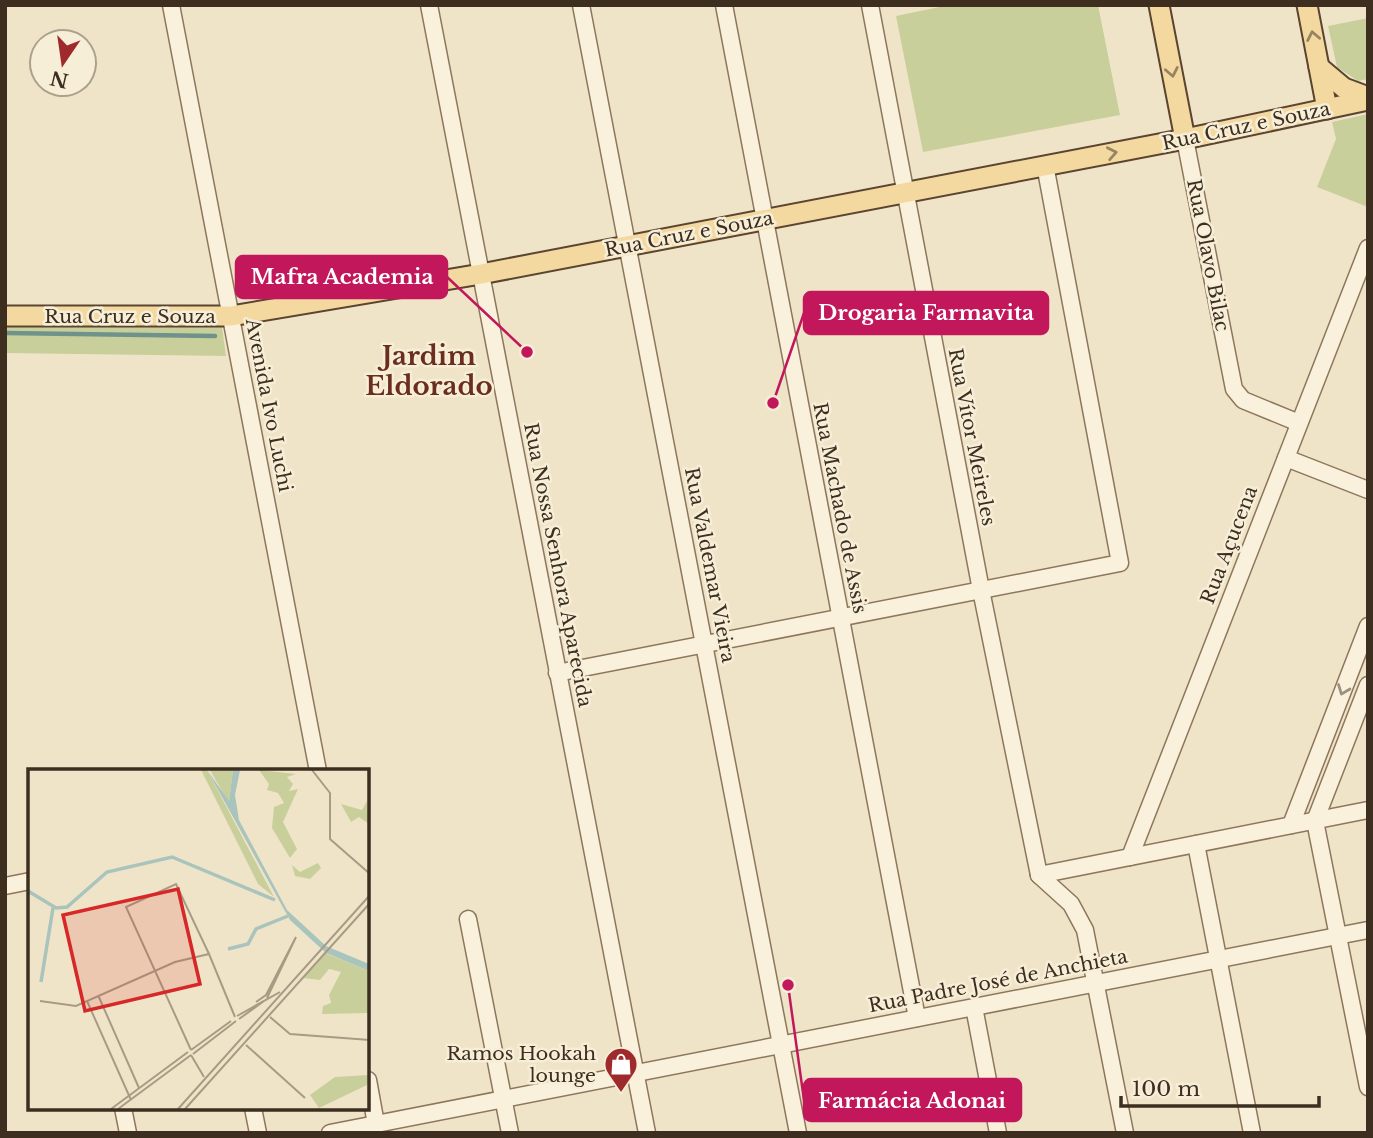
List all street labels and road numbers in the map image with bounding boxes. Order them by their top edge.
street label: Rua Cruz e Souza [1160,97,1333,155]
street label: Rua Olavo Bilac [1182,177,1234,333]
street label: Rua Cruz e Souza [603,206,776,262]
street label: Rua Cruz e Souza [44,305,216,328]
street label: Avenida Ivo Luchi [241,315,297,494]
street label: Rua Vítor Meireles [944,346,1000,528]
street label: Rua Machado de Assis [808,400,872,616]
street label: Rua Nossa Senhora Aparecida [519,421,597,710]
street label: Rua Valdemar Vieira [680,465,740,665]
street label: Rua Açucena [1196,482,1262,607]
street label: Rua Padre José de Anchieta [866,944,1130,1017]

